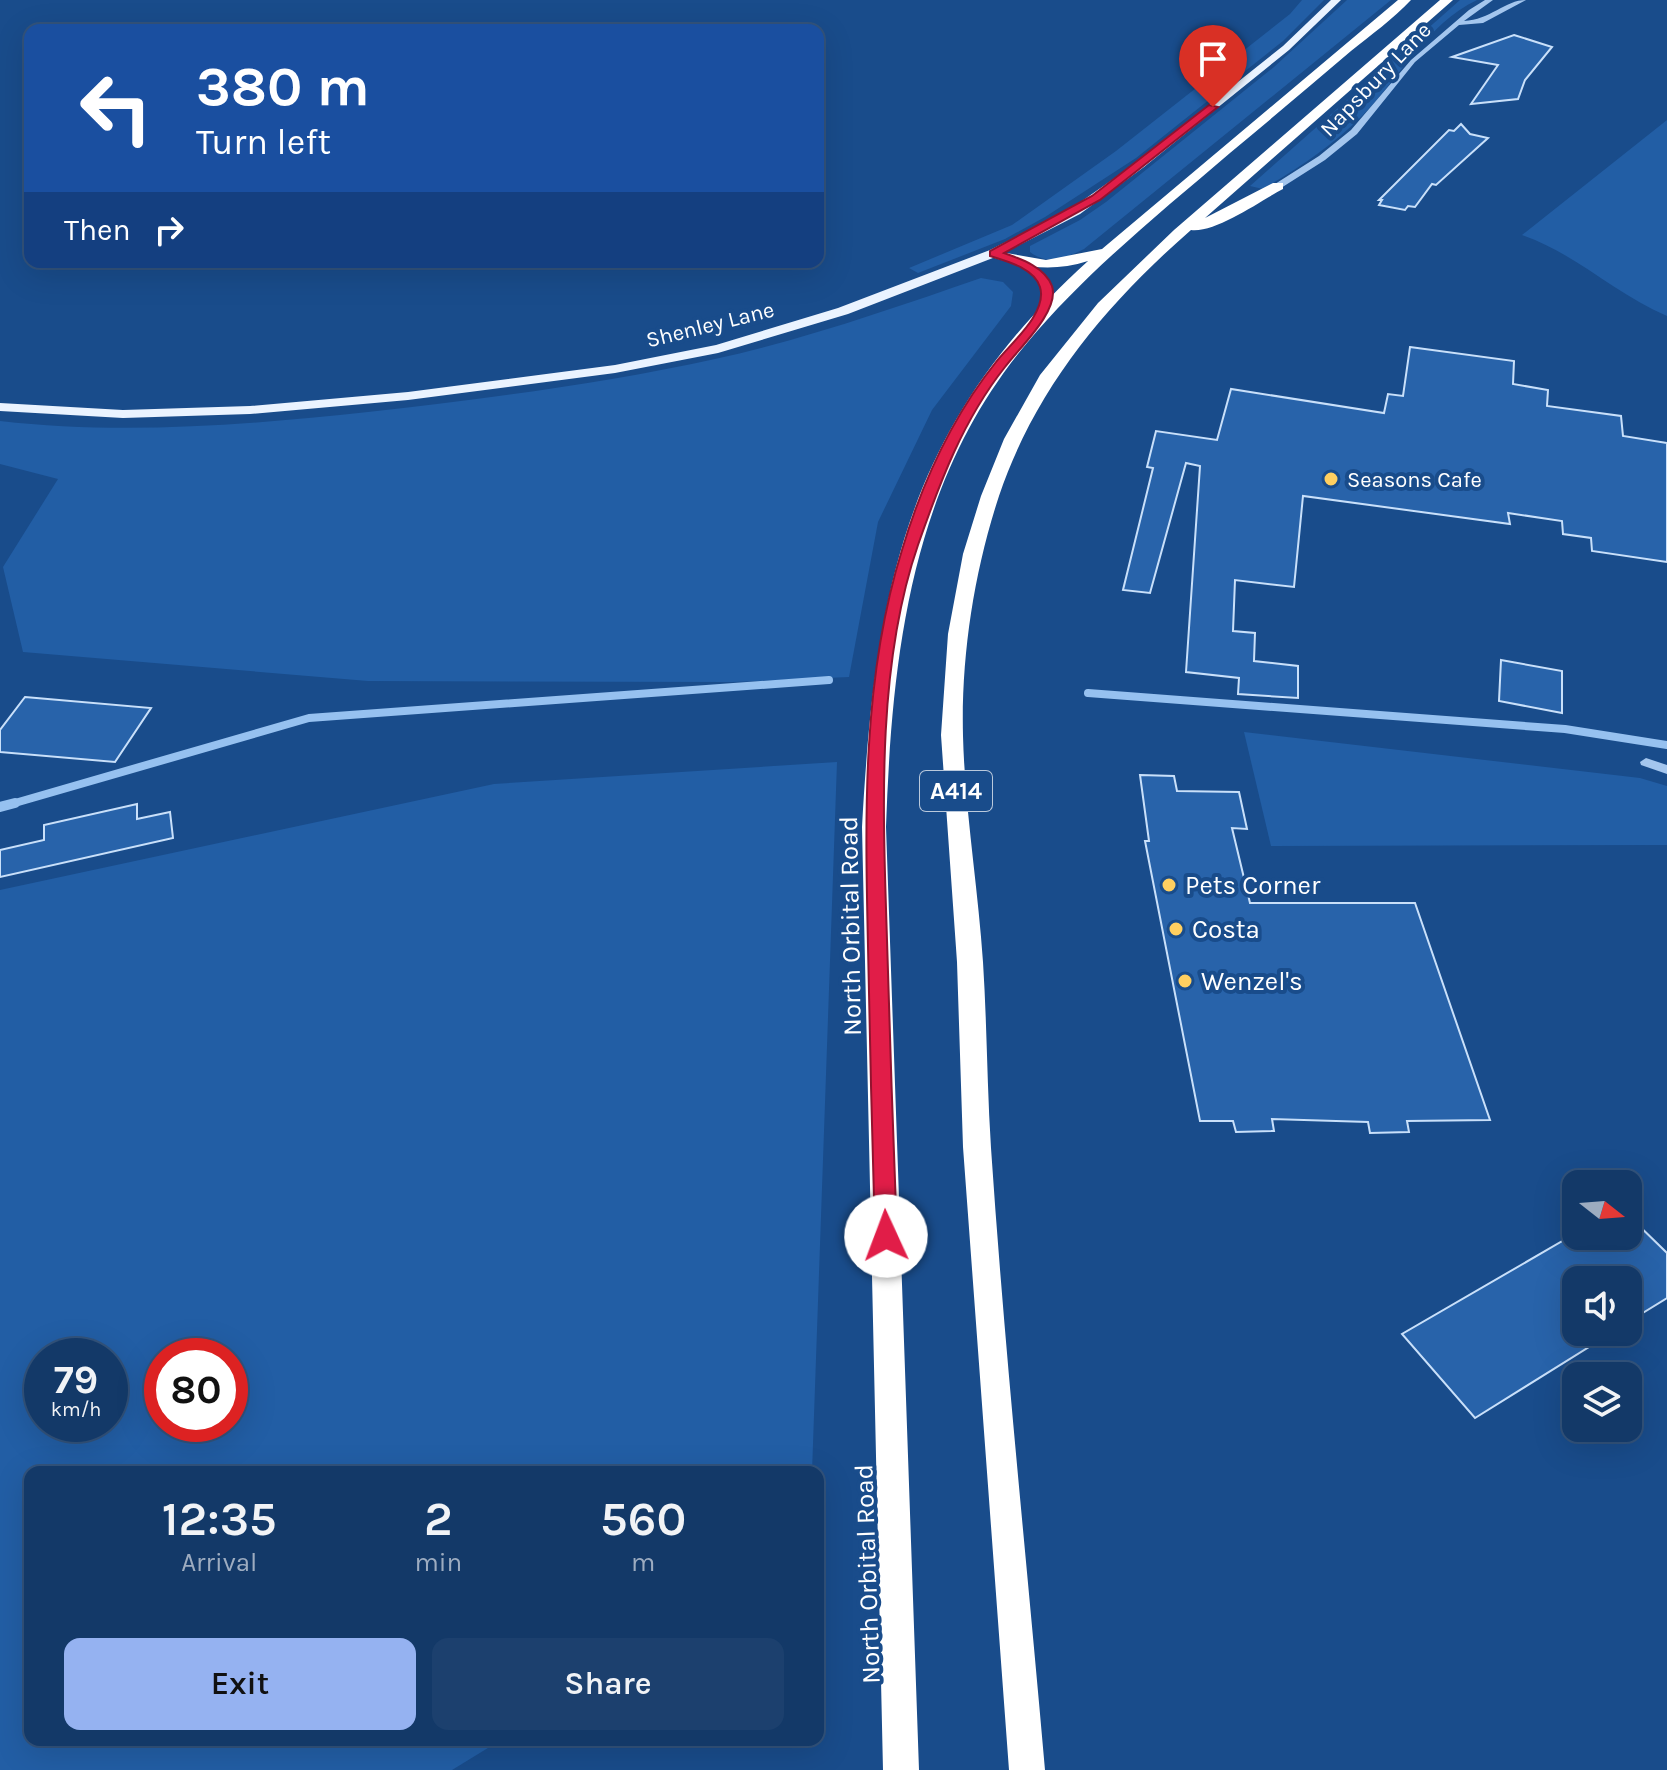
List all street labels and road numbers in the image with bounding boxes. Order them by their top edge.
street label: Napsbury Lane [1315,17,1437,142]
street label: Shenley Lane [644,297,777,353]
road number: A414 [920,771,992,811]
street label: North Orbital Road [833,816,868,1036]
street label: North Orbital Road [848,1464,887,1684]

